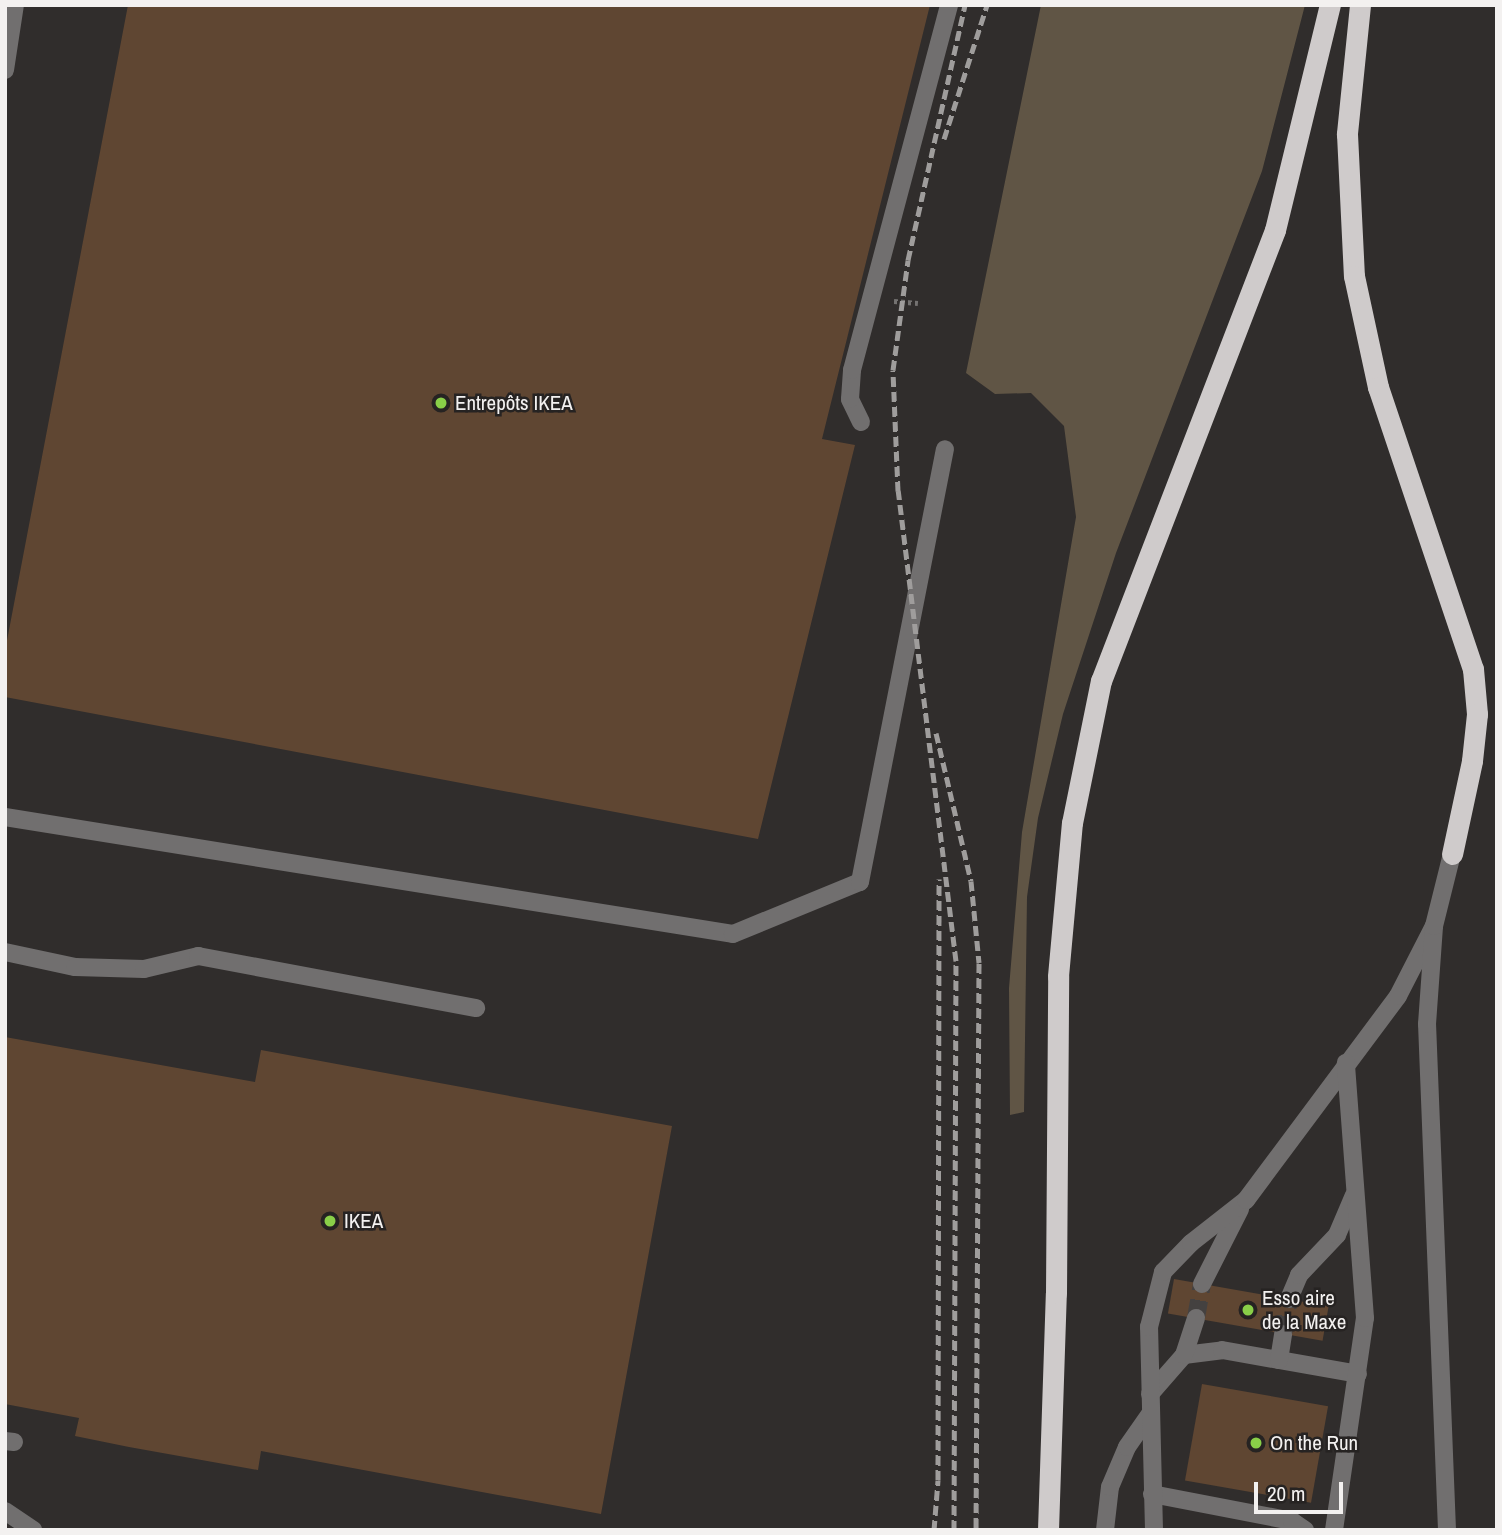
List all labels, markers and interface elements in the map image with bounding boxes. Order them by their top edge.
place label: Entrepôts IKEA [455,390,573,416]
marker: Entrepôts IKEA [433,395,449,411]
place label: IKEA [344,1208,383,1234]
marker: IKEA [322,1213,338,1229]
place label: Esso aire de la Maxe [1262,1285,1346,1335]
marker: Esso aire de la Maxe [1240,1302,1256,1318]
place label: On the Run [1270,1430,1358,1456]
marker: On the Run [1248,1435,1264,1451]
scale bar [1257,1468,1346,1512]
text: 20 m [1267,1479,1305,1508]

